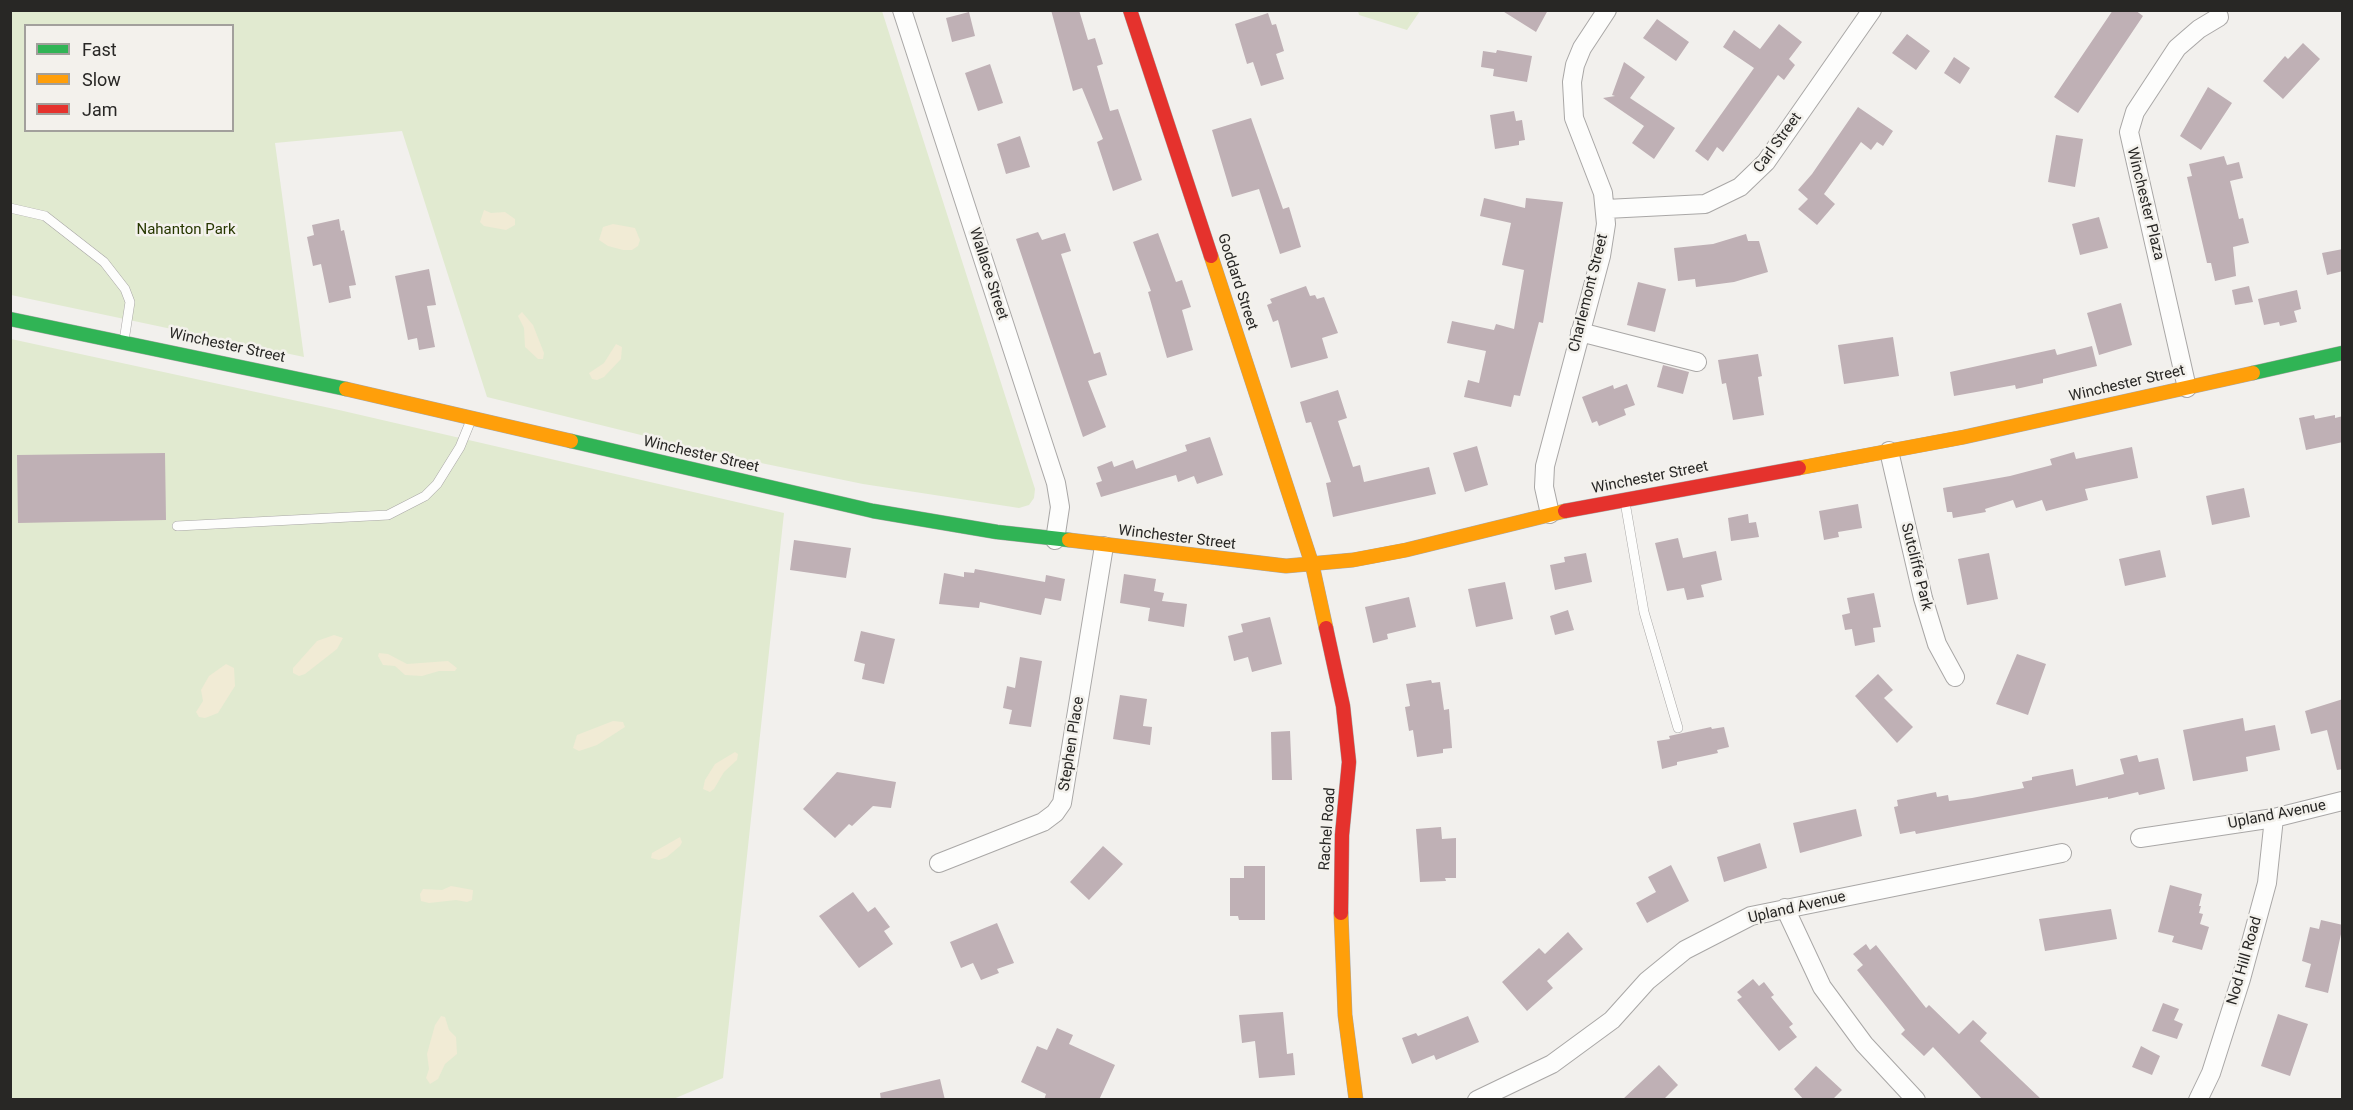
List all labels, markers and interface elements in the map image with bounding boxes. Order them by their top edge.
legend [24,24,234,132]
text: Fast [82,39,117,60]
text: Slow [82,69,121,90]
text: Jam [82,99,118,120]
street label: Carl Street [1750,109,1806,177]
street label: Winchester Plaza [2122,146,2168,262]
park label: Nahanton Park [136,221,236,239]
street label: Wallace Street [965,226,1011,322]
street label: Goddard Street [1213,231,1261,333]
street label: Charlemont Street [1566,232,1612,354]
street label: Winchester Street [167,325,287,367]
street label: Winchester Street [2067,362,2187,406]
street label: Winchester Street [641,433,761,477]
street label: Winchester Street [1590,458,1710,498]
street label: Sutcliffe Park [1896,521,1936,613]
street label: Winchester Street [1117,522,1237,554]
street label: Stephen Place [1056,695,1088,793]
street label: Rachel Road [1316,787,1340,871]
street label: Upland Avenue [2226,797,2328,833]
street label: Upland Avenue [1747,888,1847,928]
street label: Nod Hill Road [2224,915,2266,1007]

